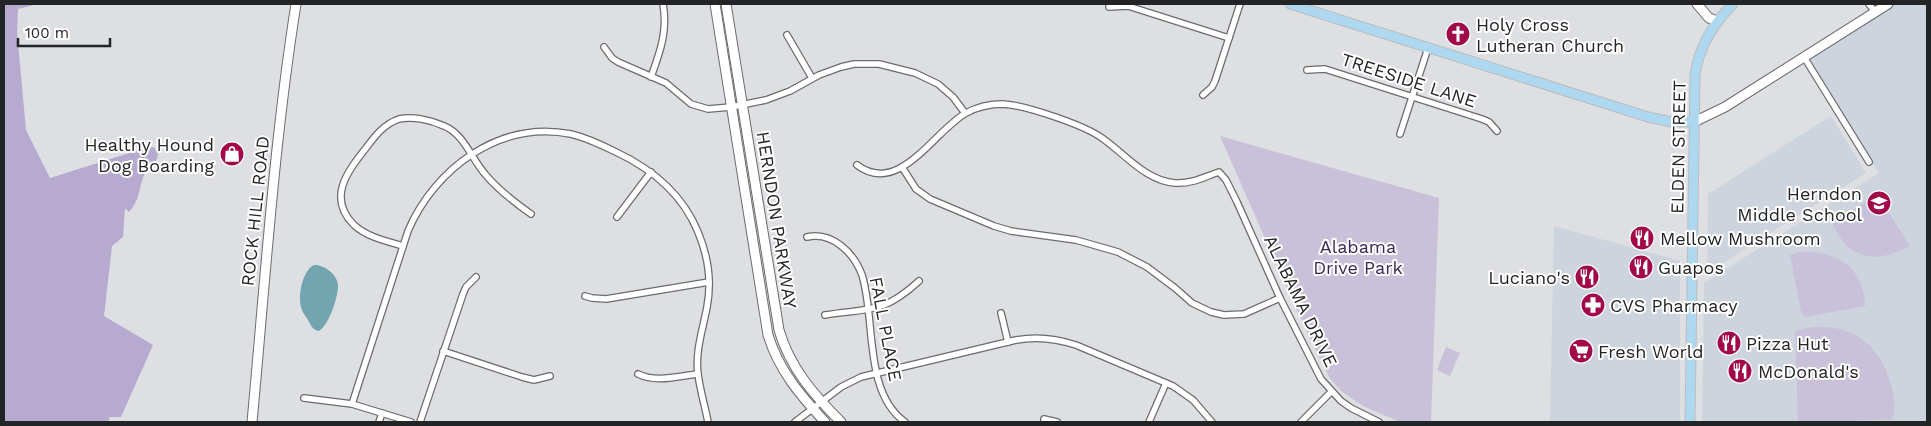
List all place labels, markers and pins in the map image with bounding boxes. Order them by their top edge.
place label: Holy Cross Lutheran Church [1476,14,1624,56]
church icon: Holy Cross Lutheran Church [1445,21,1471,47]
place label: Healthy Hound Dog Boarding [84,134,214,176]
shop icon: Healthy Hound Dog Boarding [219,141,245,167]
place label: Herndon Middle School [1737,183,1862,225]
school or university icon: Herndon Middle School [1866,190,1892,216]
restaurant icon: Mellow Mushroom [1629,225,1655,251]
place label: Mellow Mushroom [1660,228,1821,249]
restaurant icon: Guapos [1628,254,1654,280]
place label: Guapos [1658,257,1724,278]
restaurant icon: Luciano's [1574,264,1600,290]
place label: Luciano's [1488,267,1570,288]
pharmacy icon: CVS Pharmacy [1580,292,1606,318]
place label: CVS Pharmacy [1610,295,1738,316]
restaurant icon: Pizza Hut [1716,330,1742,356]
place label: Pizza Hut [1746,333,1829,354]
supermarket icon: Fresh World [1568,338,1594,364]
place label: Fresh World [1598,341,1704,362]
restaurant icon: McDonald's [1727,358,1753,384]
place label: McDonald's [1758,361,1859,382]

